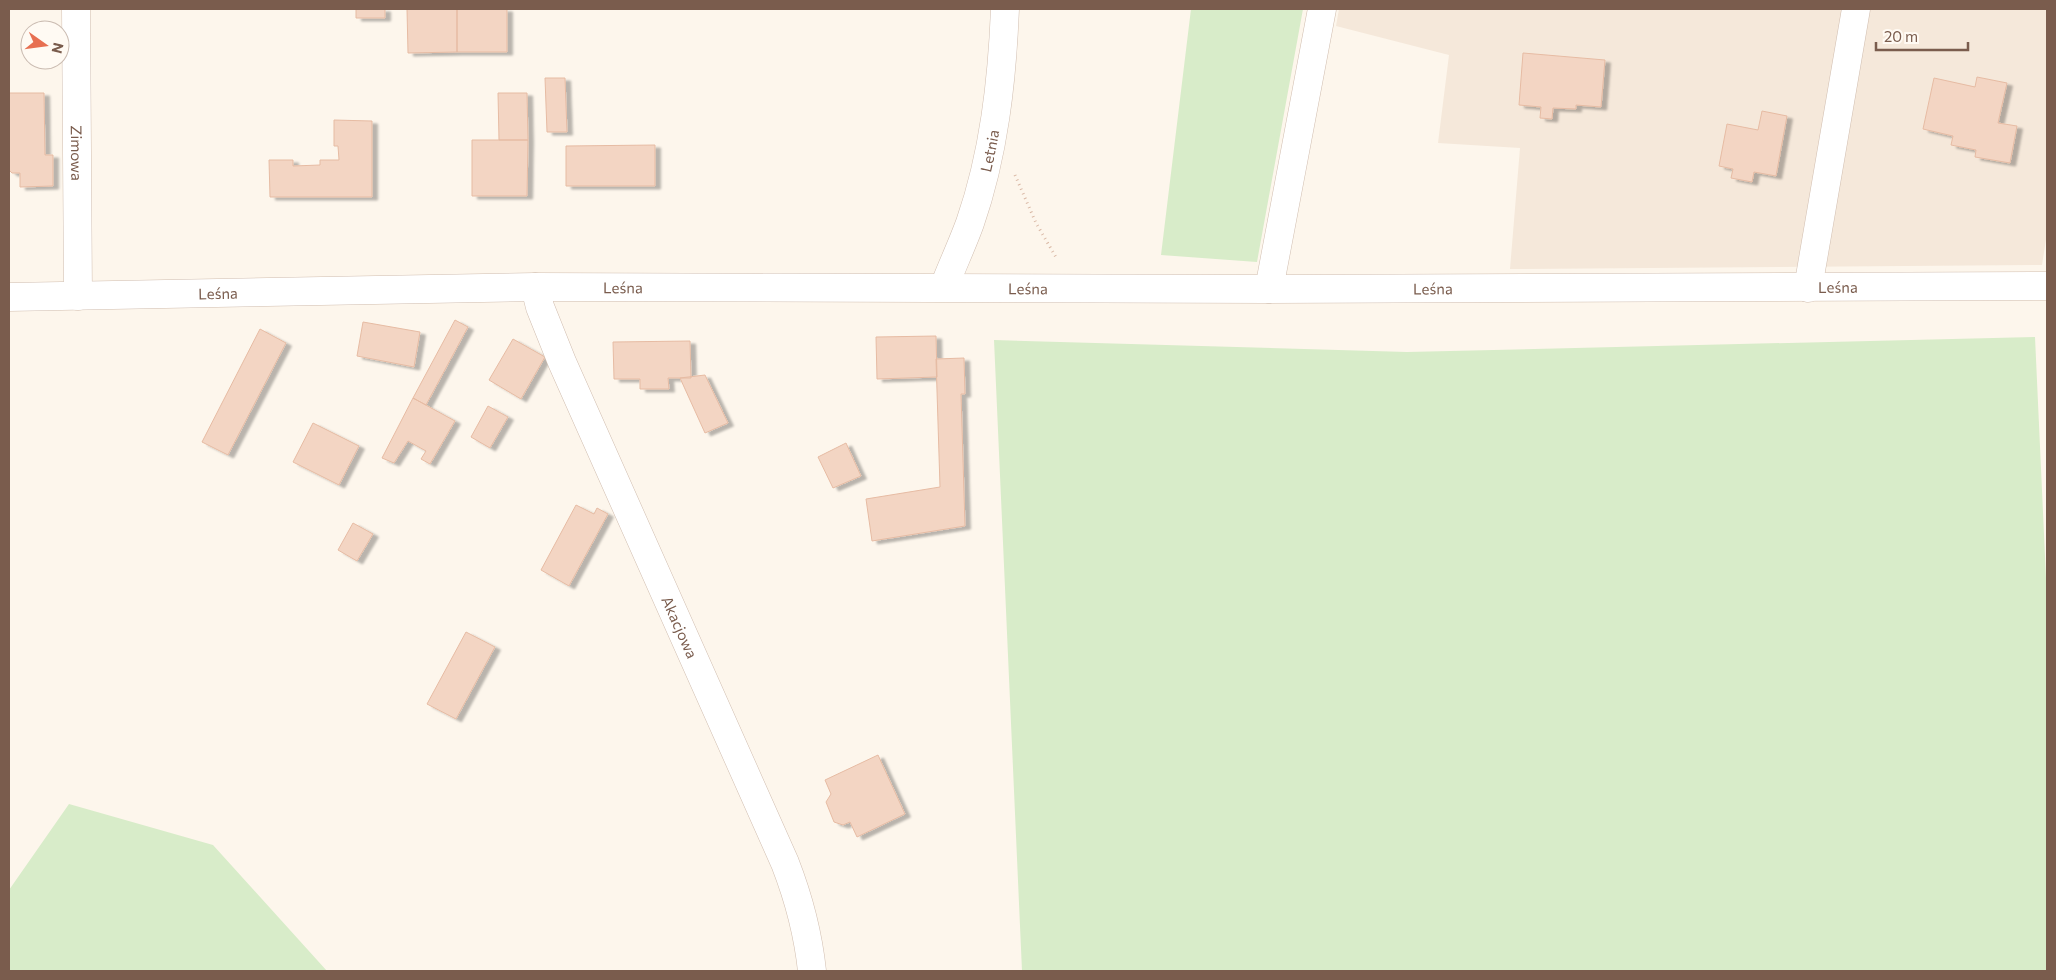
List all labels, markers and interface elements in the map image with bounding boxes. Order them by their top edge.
north arrow [20,20,70,70]
scale bar [1876,20,1968,52]
text: 20 m [1884,27,1918,45]
text: N [49,41,68,55]
street label: Zimowa [68,125,86,181]
street label: Letnia [976,128,1002,174]
street label: Leśna [603,278,643,296]
street label: Leśna [1818,278,1858,296]
street label: Leśna [1008,279,1048,297]
street label: Leśna [1413,279,1453,297]
street label: Leśna [198,284,238,302]
street label: Akacjowa [658,593,702,661]

